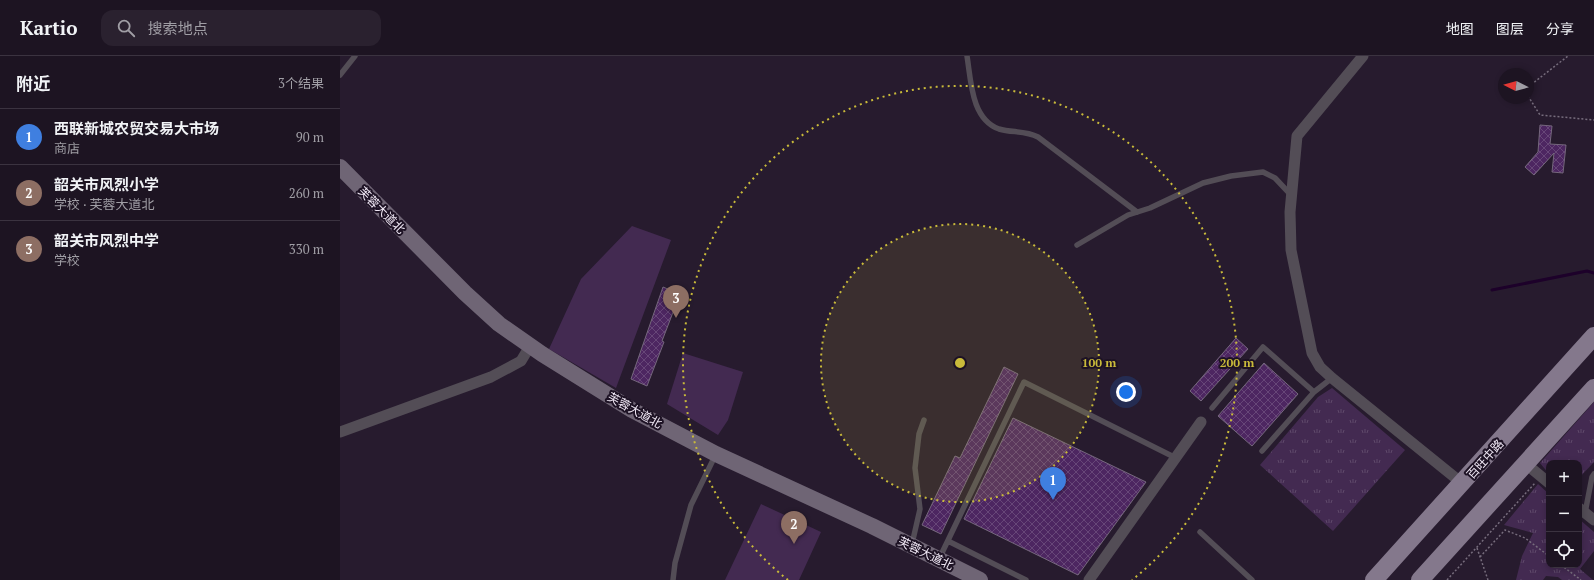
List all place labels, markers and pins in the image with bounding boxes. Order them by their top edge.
pin: 3 [663,285,689,318]
centre of rings [953,356,967,370]
pin: 1 [1040,467,1066,500]
pin: 2 [781,511,807,544]

